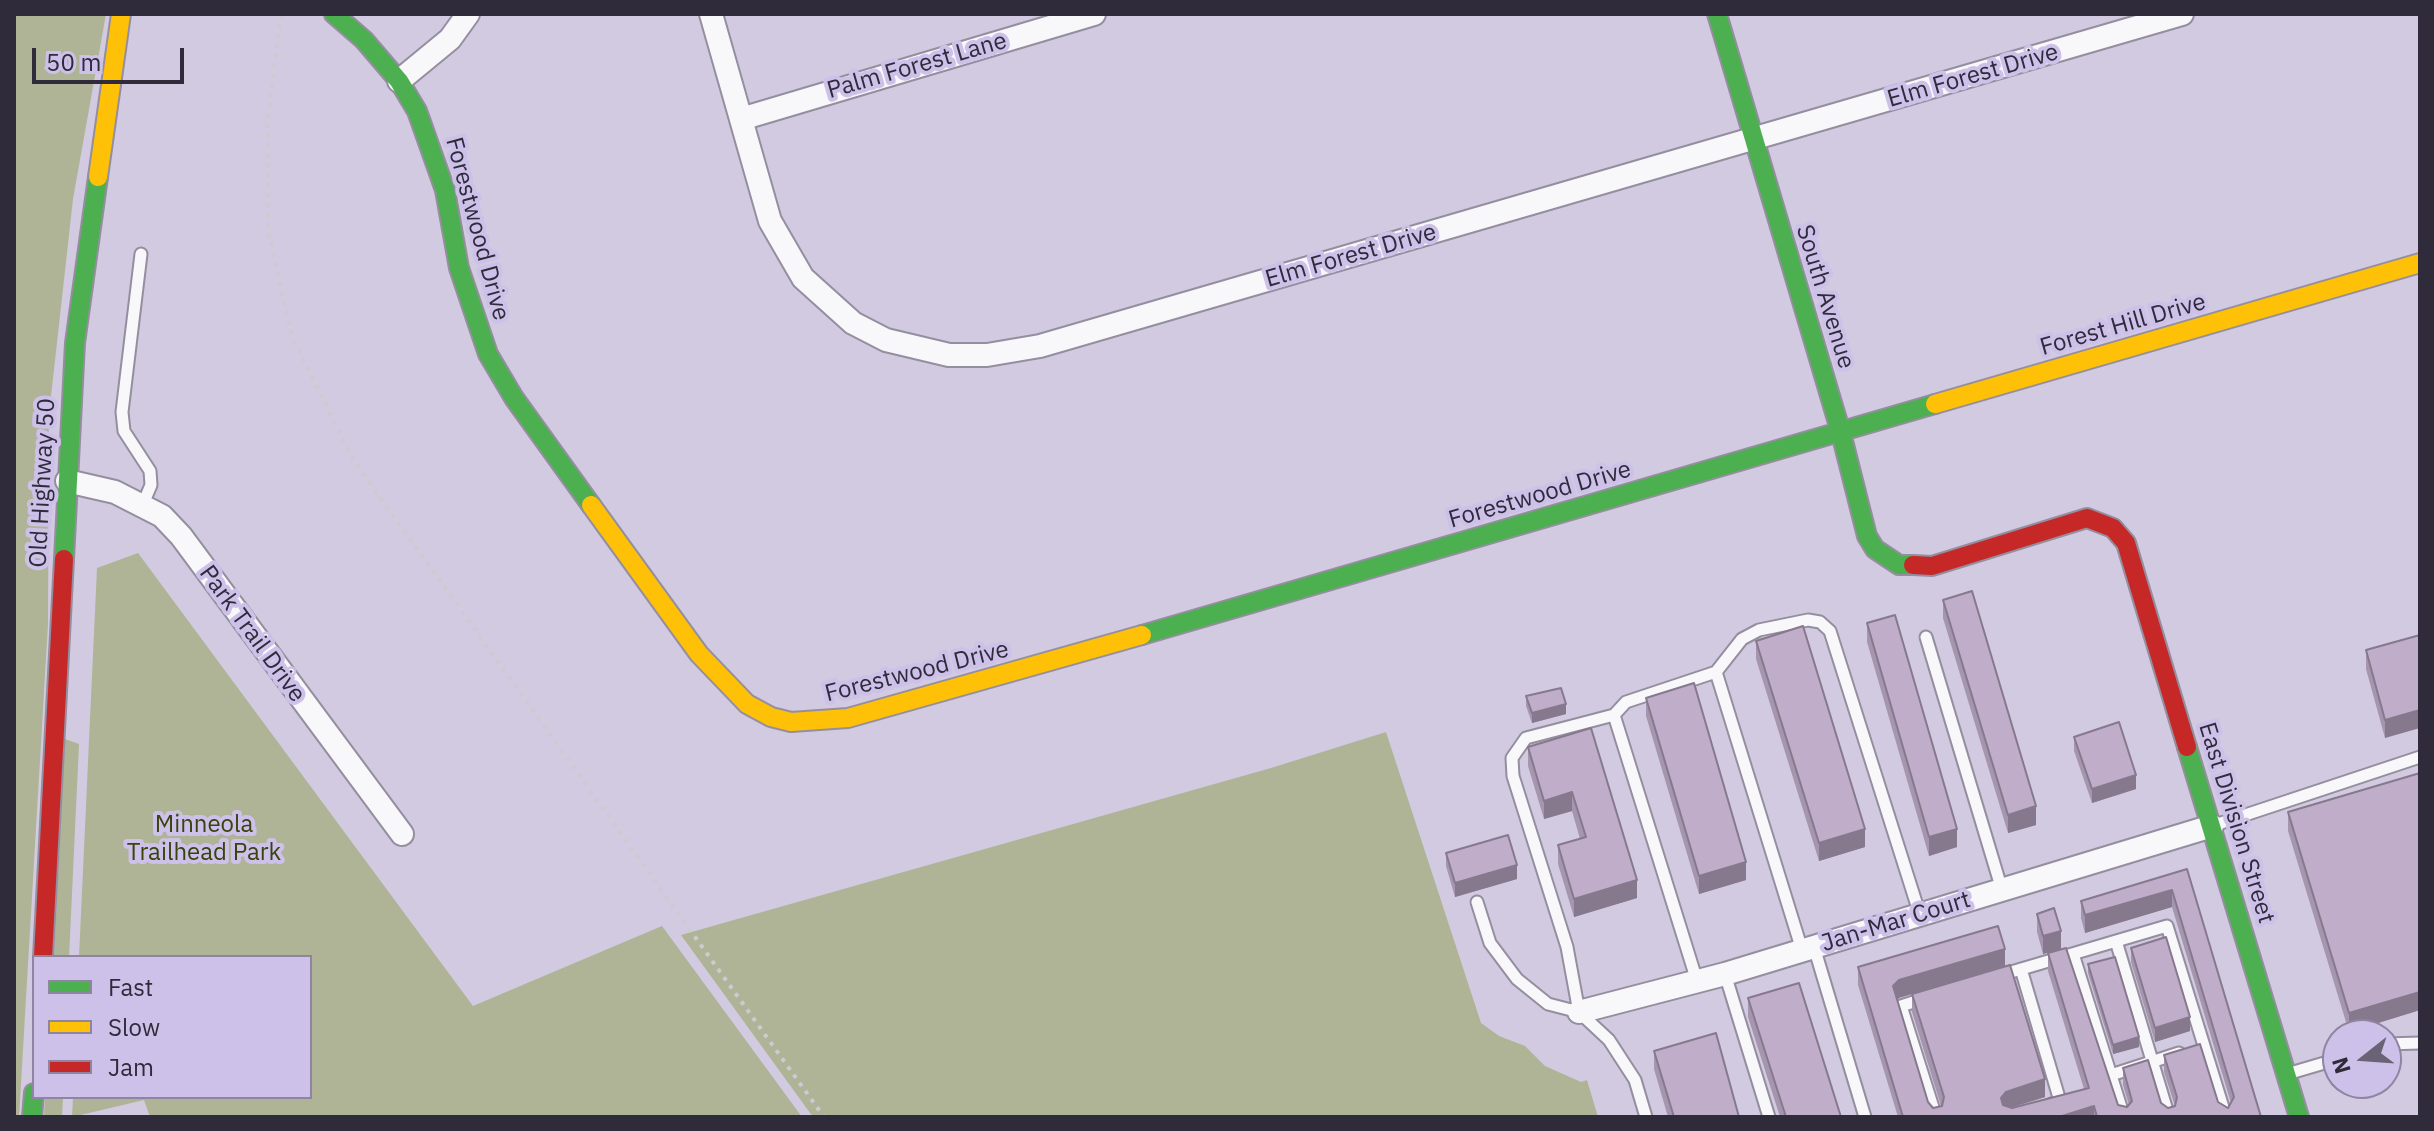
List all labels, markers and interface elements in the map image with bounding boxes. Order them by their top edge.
street label: Palm Forest Lane [824,27,1010,105]
scale bar [36,32,188,82]
street label: Elm Forest Drive [1884,38,2062,114]
text: 50 m [46,46,101,78]
street label: Forestwood Drive [439,134,515,324]
street label: Elm Forest Drive [1262,218,1440,294]
street label: South Avenue [1789,222,1861,372]
street label: Forest Hill Drive [2037,288,2209,362]
street label: Old Highway 50 [24,398,62,568]
street label: Forestwood Drive [1445,455,1635,535]
street label: Park Trail Drive [193,560,311,708]
street label: Forestwood Drive [822,635,1012,709]
street label: East Division Street [2192,719,2280,927]
park label: Minneola Trailhead Park [127,811,281,867]
street label: Jan-Mar Court [1818,886,1974,958]
legend [32,955,312,1099]
text: Fast [108,971,153,1003]
text: Slow [108,1011,160,1043]
north arrow [2322,1019,2402,1099]
text: Jam [108,1051,154,1083]
text: N [2324,1054,2357,1077]

